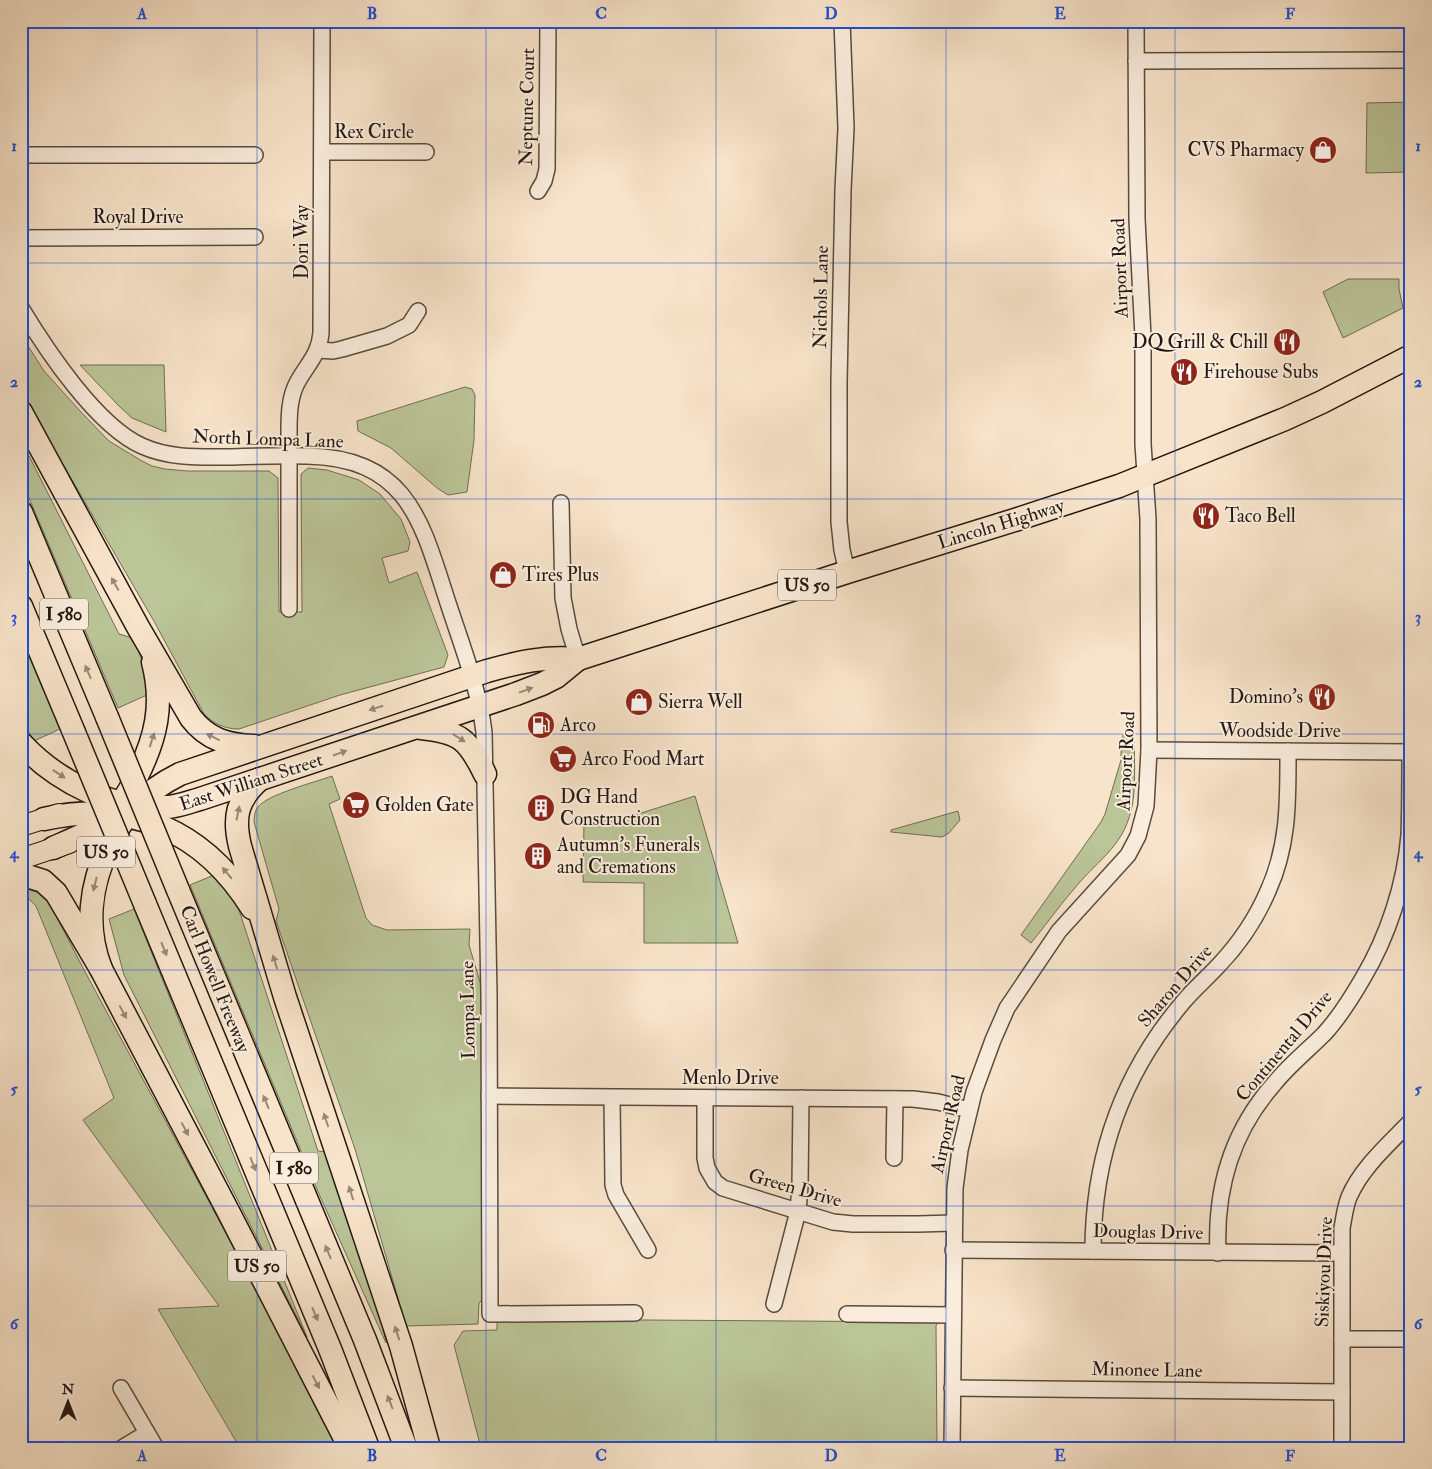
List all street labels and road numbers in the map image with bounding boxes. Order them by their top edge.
street label: Neptune Court [514,48,541,166]
street label: Rex Circle [334,120,414,144]
street label: Dori Way [290,204,314,279]
street label: Royal Drive [93,205,184,229]
street label: Airport Road [1106,217,1135,319]
street label: Nichols Lane [808,245,834,349]
street label: North Lompa Lane [192,424,344,455]
street label: Lincoln Highway [935,493,1068,555]
road number: US 50 [778,570,836,600]
road number: I 580 [40,598,88,630]
street label: Airport Road [1111,710,1142,813]
street label: Woodside Drive [1218,719,1341,743]
street label: East William Street [176,747,326,817]
road number: US 50 [77,836,135,868]
street label: Carl Howell Freeway [174,902,256,1057]
street label: Sharon Drive [1133,940,1217,1032]
street label: Lompa Lane [455,961,482,1059]
street label: Continental Drive [1231,985,1337,1106]
street label: Menlo Drive [681,1066,779,1090]
street label: Airport Road [925,1072,972,1177]
road number: I 580 [270,1152,318,1184]
street label: Green Drive [745,1163,845,1213]
street label: Siskiyou Drive [1310,1216,1338,1328]
street label: Douglas Drive [1093,1219,1204,1245]
road number: US 50 [228,1250,286,1282]
street label: Minonee Lane [1091,1357,1203,1383]

